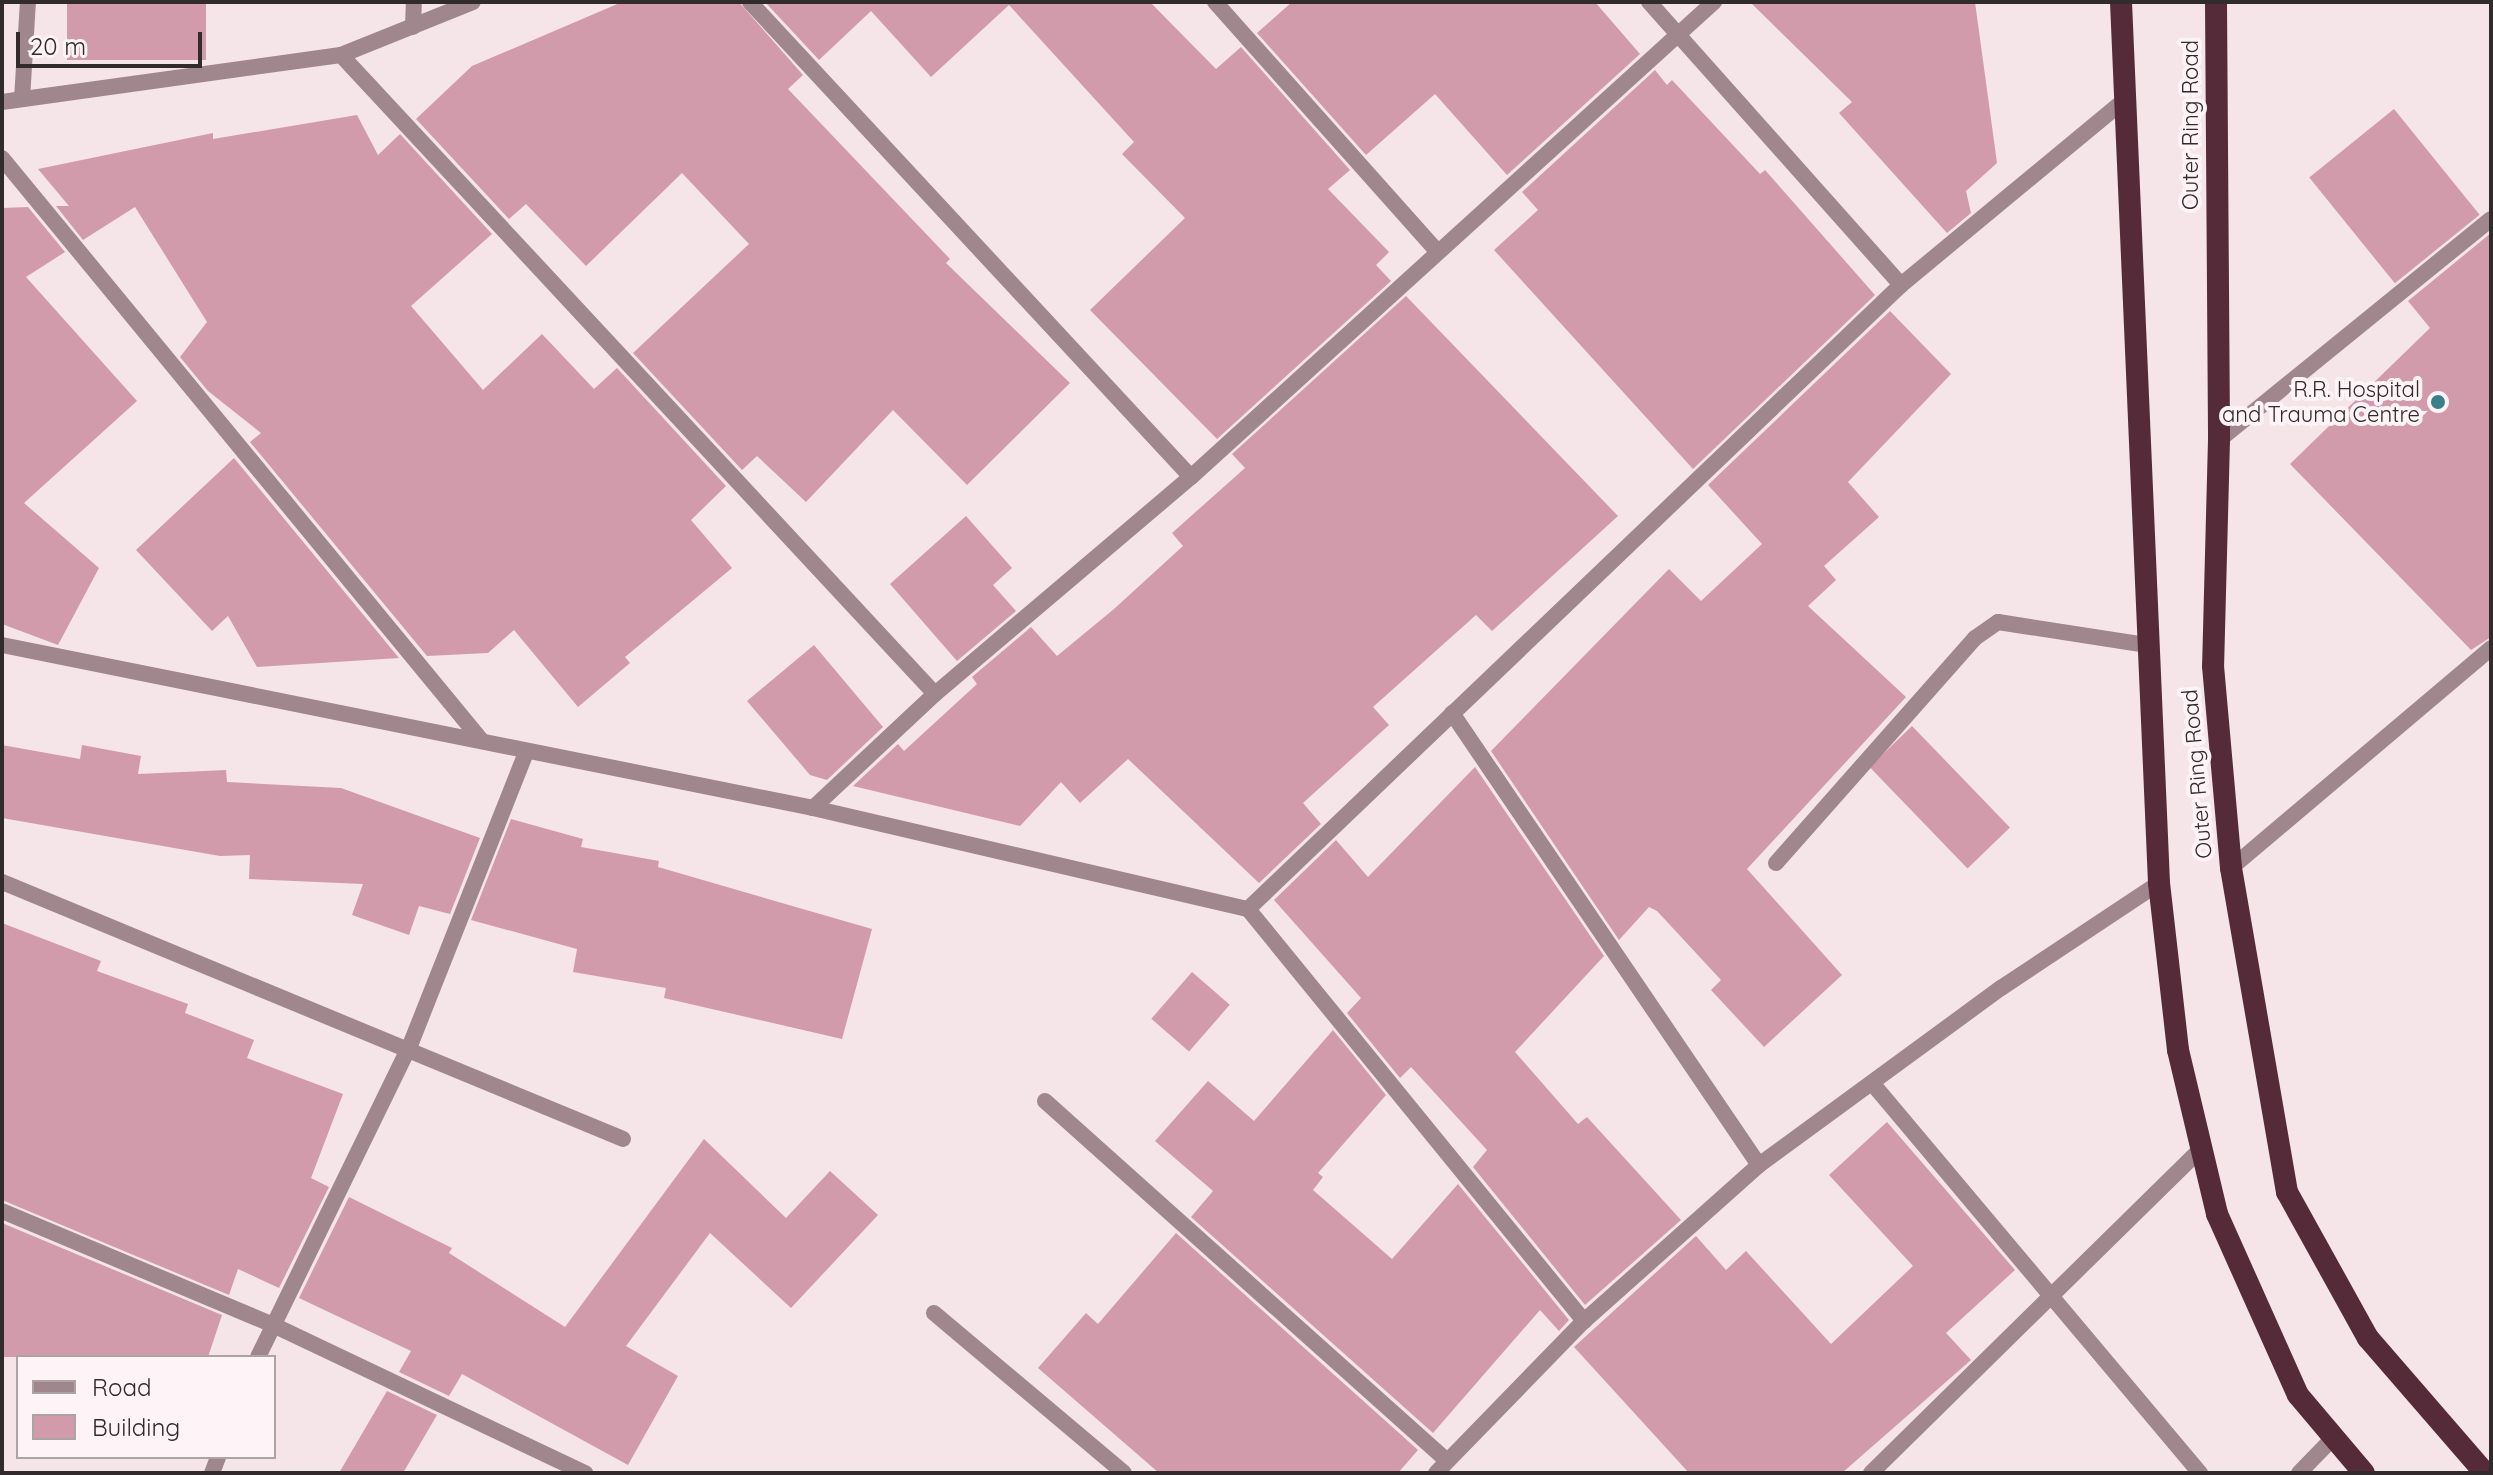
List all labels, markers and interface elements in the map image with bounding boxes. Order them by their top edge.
scale bar [20,16,206,66]
text: 20 m [30,31,86,61]
street label: Outer Ring Road [2178,40,2204,210]
place label: R.R. Hospital and Trauma Centre [2222,376,2420,428]
marker: R.R. Hospital and Trauma Centre [2427,391,2449,413]
street label: Outer Ring Road [2176,688,2218,860]
legend [16,1355,276,1459]
text: Road [92,1372,152,1402]
text: Building [92,1412,180,1442]

